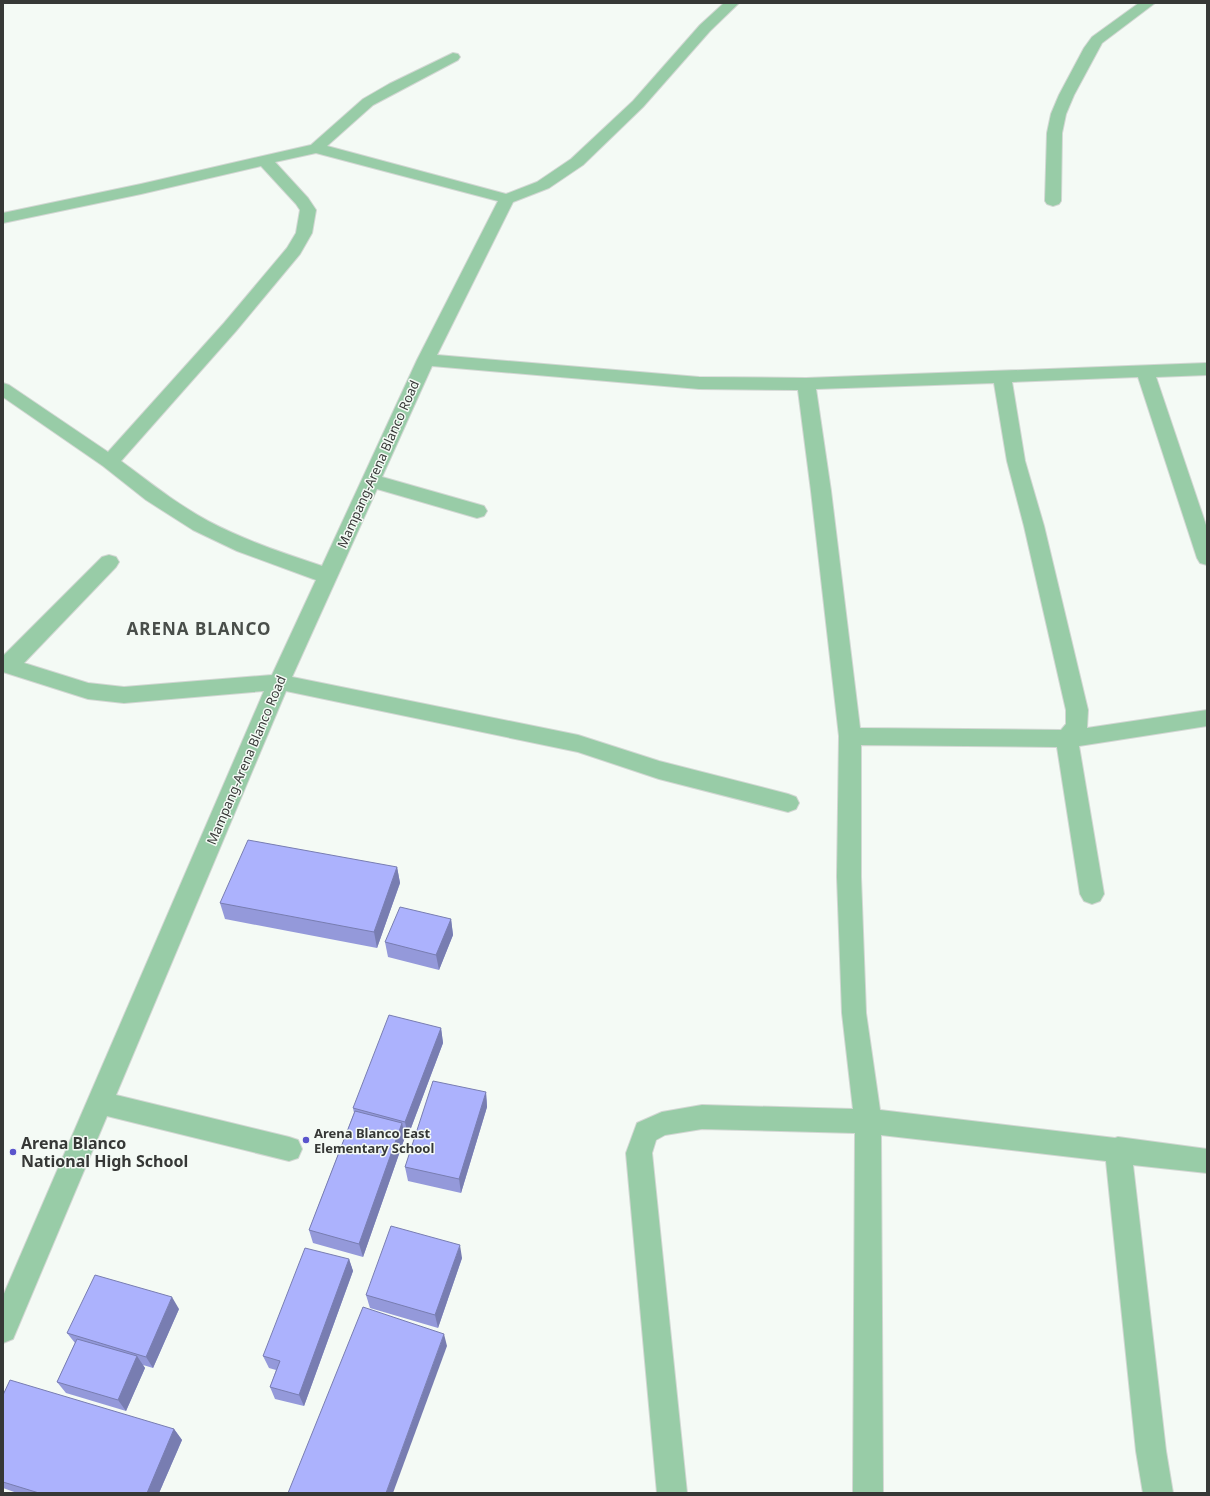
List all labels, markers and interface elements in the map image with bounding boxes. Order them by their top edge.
street label: Mampang-Arena Blanco Road [333,377,423,551]
district label: ARENA BLANCO [127,617,271,640]
street label: Mampang-Arena Blanco Road [202,673,290,847]
place label: Arena Blanco East Elementary School [314,1124,434,1157]
place label: Arena Blanco National High School [21,1132,188,1172]
marker: Arena Blanco East Elementary School [301,1135,311,1145]
marker: Arena Blanco National High School [8,1147,18,1157]

